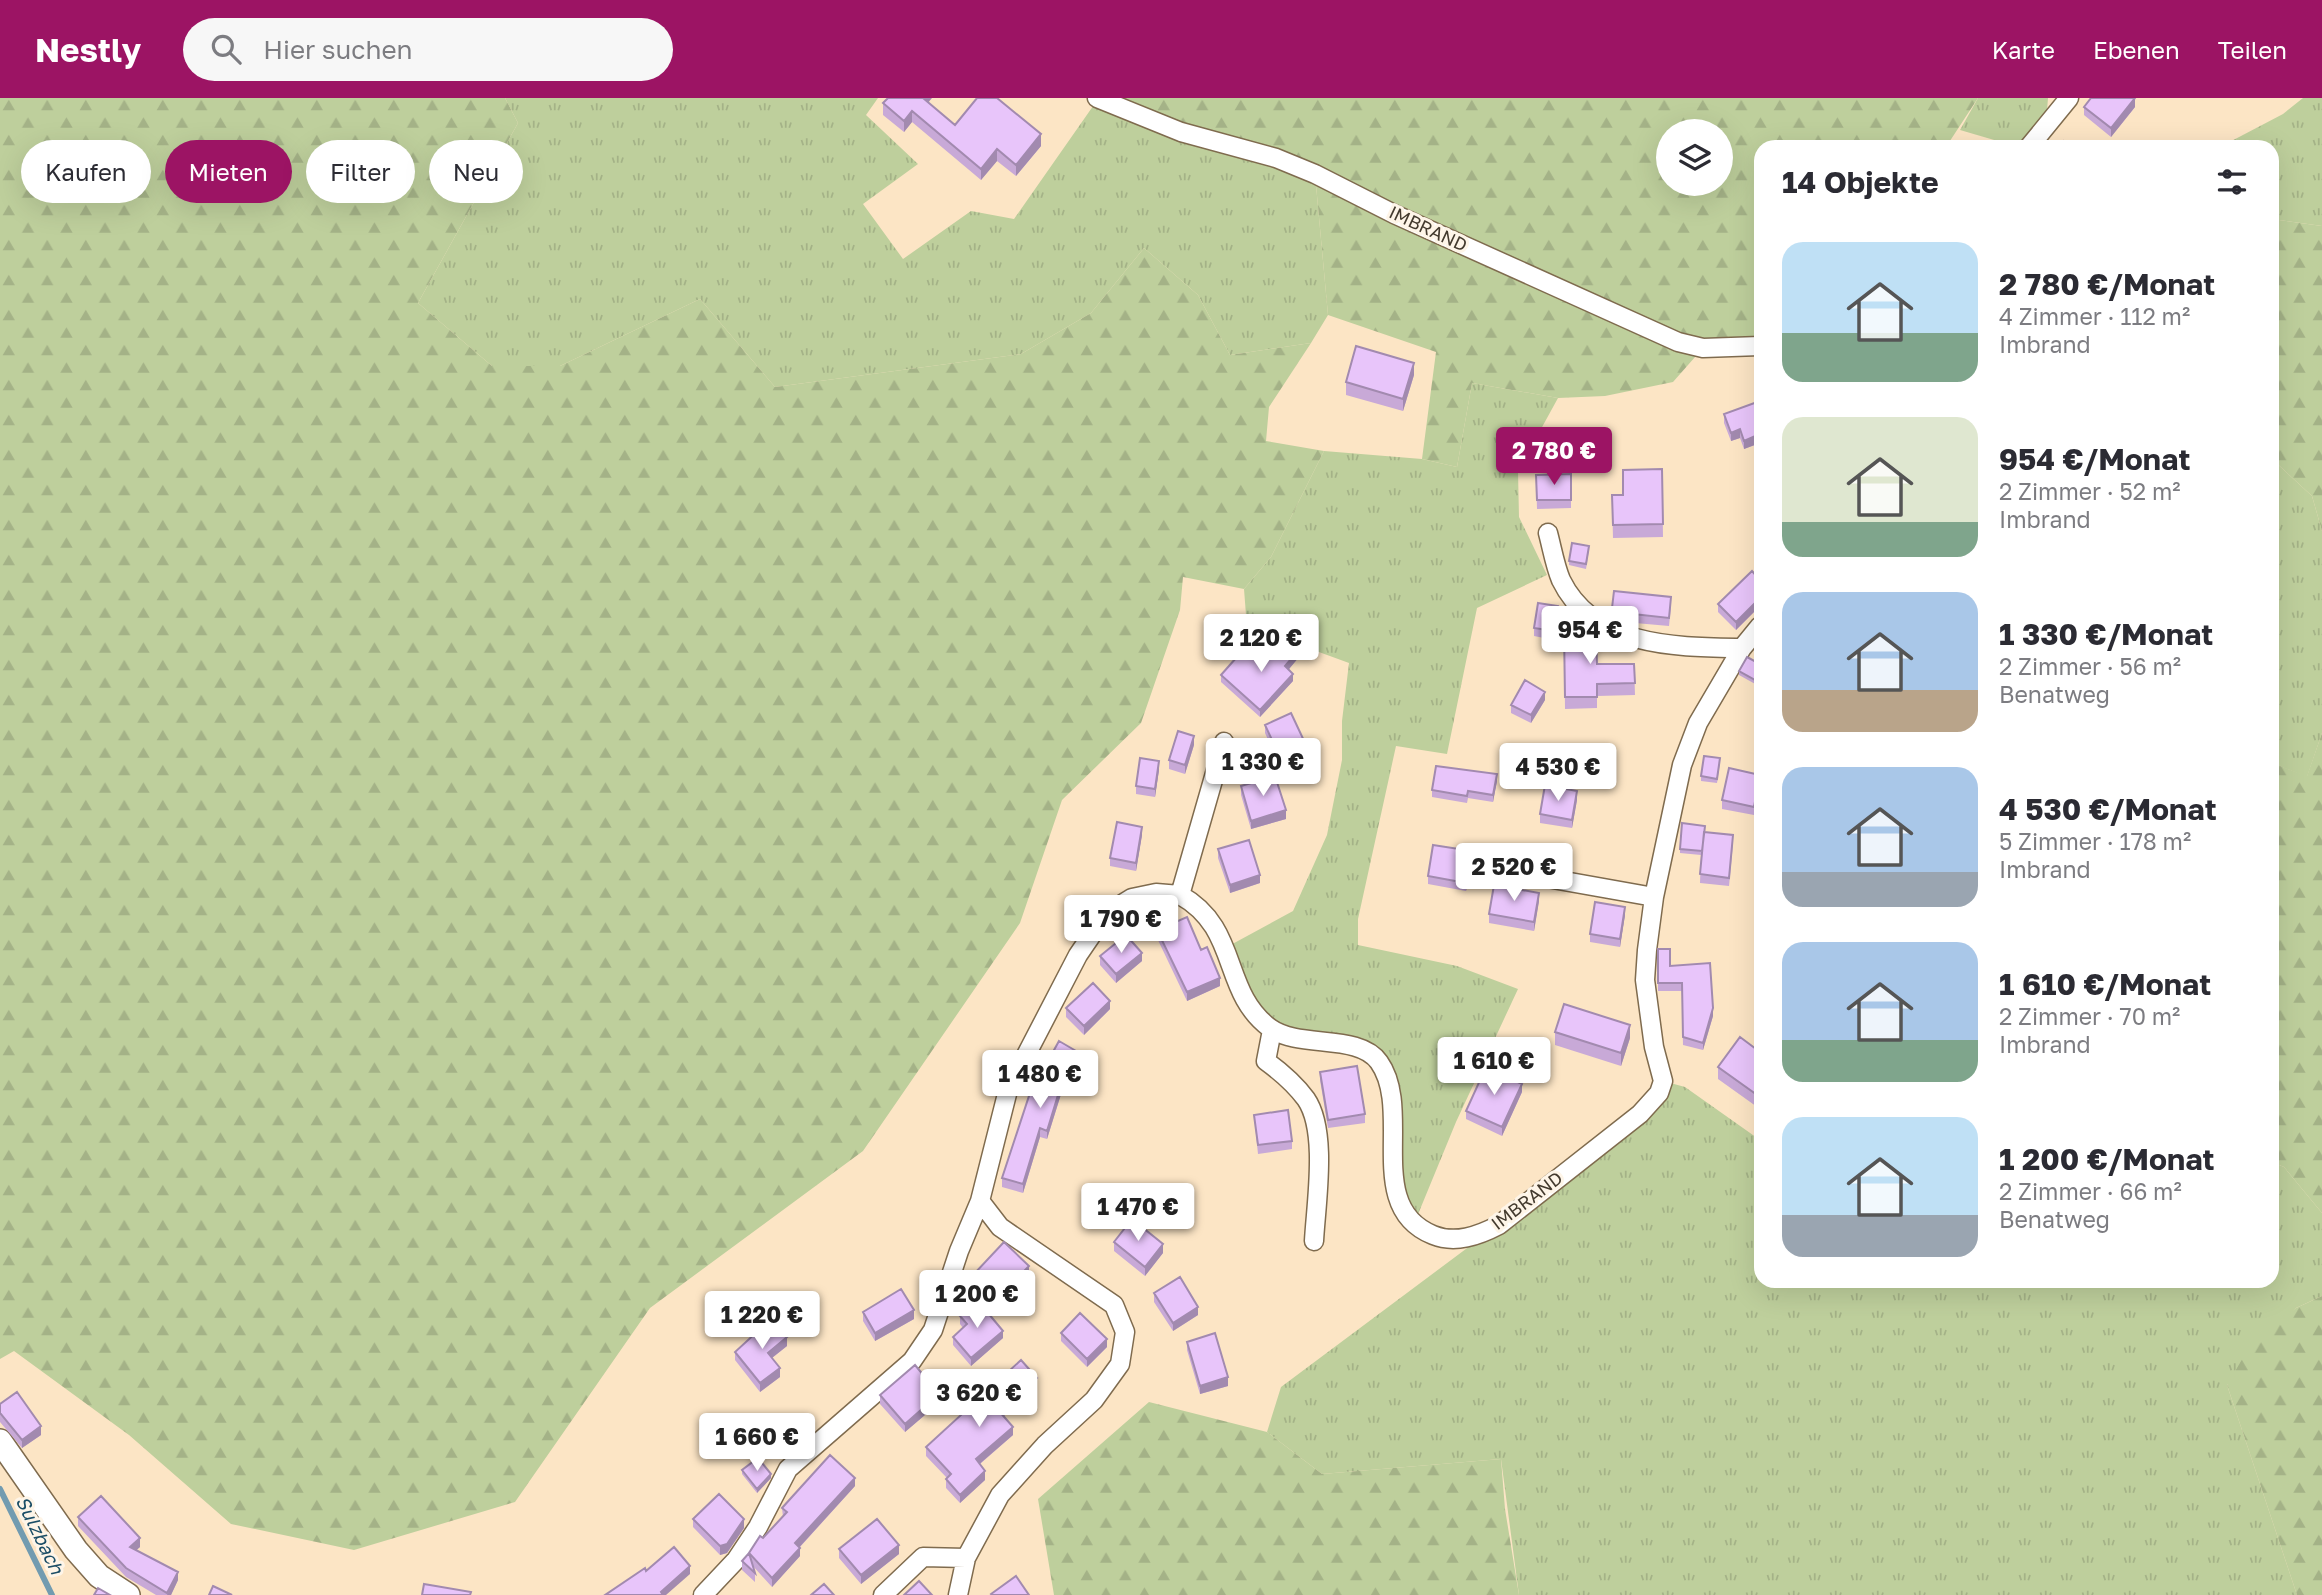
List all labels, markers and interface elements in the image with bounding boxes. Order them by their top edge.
search box [183,18,673,81]
text: Nestly [35,30,141,69]
icon: search [207,30,245,68]
text: Hier suchen [263,34,412,65]
text: Karte [1992,35,2055,64]
text: Ebenen [2093,35,2180,64]
text: Teilen [2218,35,2287,64]
map controls [1656,119,1733,196]
button: layers [1656,119,1733,196]
chip: Kaufen [21,140,151,203]
chip: Mieten [165,140,292,203]
chip: Filter [306,140,415,203]
chip: Neu [429,140,523,203]
icon: filters [2213,163,2251,201]
text: 14 Objekte [1782,164,1939,200]
street label: IMBRAND [1386,200,1471,256]
text: 2 780 €/Monat [1999,266,2215,302]
icon: home [1838,270,1922,354]
text: 4 Zimmer · 112 m² [1999,302,2190,330]
text: Imbrand [1999,330,2091,358]
pin: 2 780 € [1489,428,1619,487]
text: 2 780 € [1512,436,1596,464]
text: 954 €/Monat [1999,441,2190,477]
icon: home [1838,445,1922,529]
text: 2 Zimmer · 52 m² [1999,477,2181,505]
text: Imbrand [1999,505,2091,533]
pin: 954 € [1541,606,1639,666]
pin: 2 120 € [1196,614,1326,674]
text: 954 € [1558,615,1622,643]
text: 1 330 €/Monat [1999,616,2213,652]
icon: home [1838,620,1922,704]
text: 2 120 € [1220,623,1302,651]
text: 2 Zimmer · 56 m² [1999,652,2181,680]
text: Benatweg [1999,680,2110,708]
pin: 1 330 € [1198,738,1328,798]
pin: 4 530 € [1493,744,1623,803]
text: 1 330 € [1222,747,1304,775]
text: 4 530 € [1515,752,1601,780]
text: 4 530 €/Monat [1999,791,2217,827]
icon: home [1838,795,1922,879]
text: 5 Zimmer · 178 m² [1999,827,2191,855]
pin: 2 520 € [1449,844,1579,903]
text: 2 520 € [1472,852,1556,880]
text: Imbrand [1999,855,2091,883]
pin: 1 790 € [1056,896,1186,955]
text: 1 790 € [1080,904,1162,932]
text: 1 610 €/Monat [1999,966,2211,1002]
icon: home [1838,970,1922,1054]
text: 2 Zimmer · 70 m² [1999,1002,2180,1030]
text: Imbrand [1999,1030,2091,1058]
pin: 1 610 € [1429,1038,1559,1097]
text: 1 610 € [1454,1046,1534,1074]
pin: 1 480 € [975,1051,1105,1110]
text: 1 480 € [998,1059,1082,1087]
text: 1 200 €/Monat [1999,1141,2215,1177]
icon: home [1838,1145,1922,1229]
street label: IMBRAND [1486,1166,1566,1234]
text: 2 Zimmer · 66 m² [1999,1177,2182,1205]
pin: 1 470 € [1073,1184,1203,1243]
text: 1 470 € [1097,1192,1179,1220]
text: Benatweg [1999,1205,2110,1233]
pin: 1 200 € [912,1270,1042,1330]
text: 1 200 € [935,1279,1019,1307]
pin: 1 220 € [697,1292,827,1351]
text: 1 220 € [721,1300,803,1328]
pin: 3 620 € [914,1370,1044,1429]
text: 3 620 € [936,1378,1022,1406]
pin: 1 660 € [692,1414,822,1473]
text: 1 660 € [715,1422,799,1450]
water label: Sulzbach [12,1492,70,1579]

